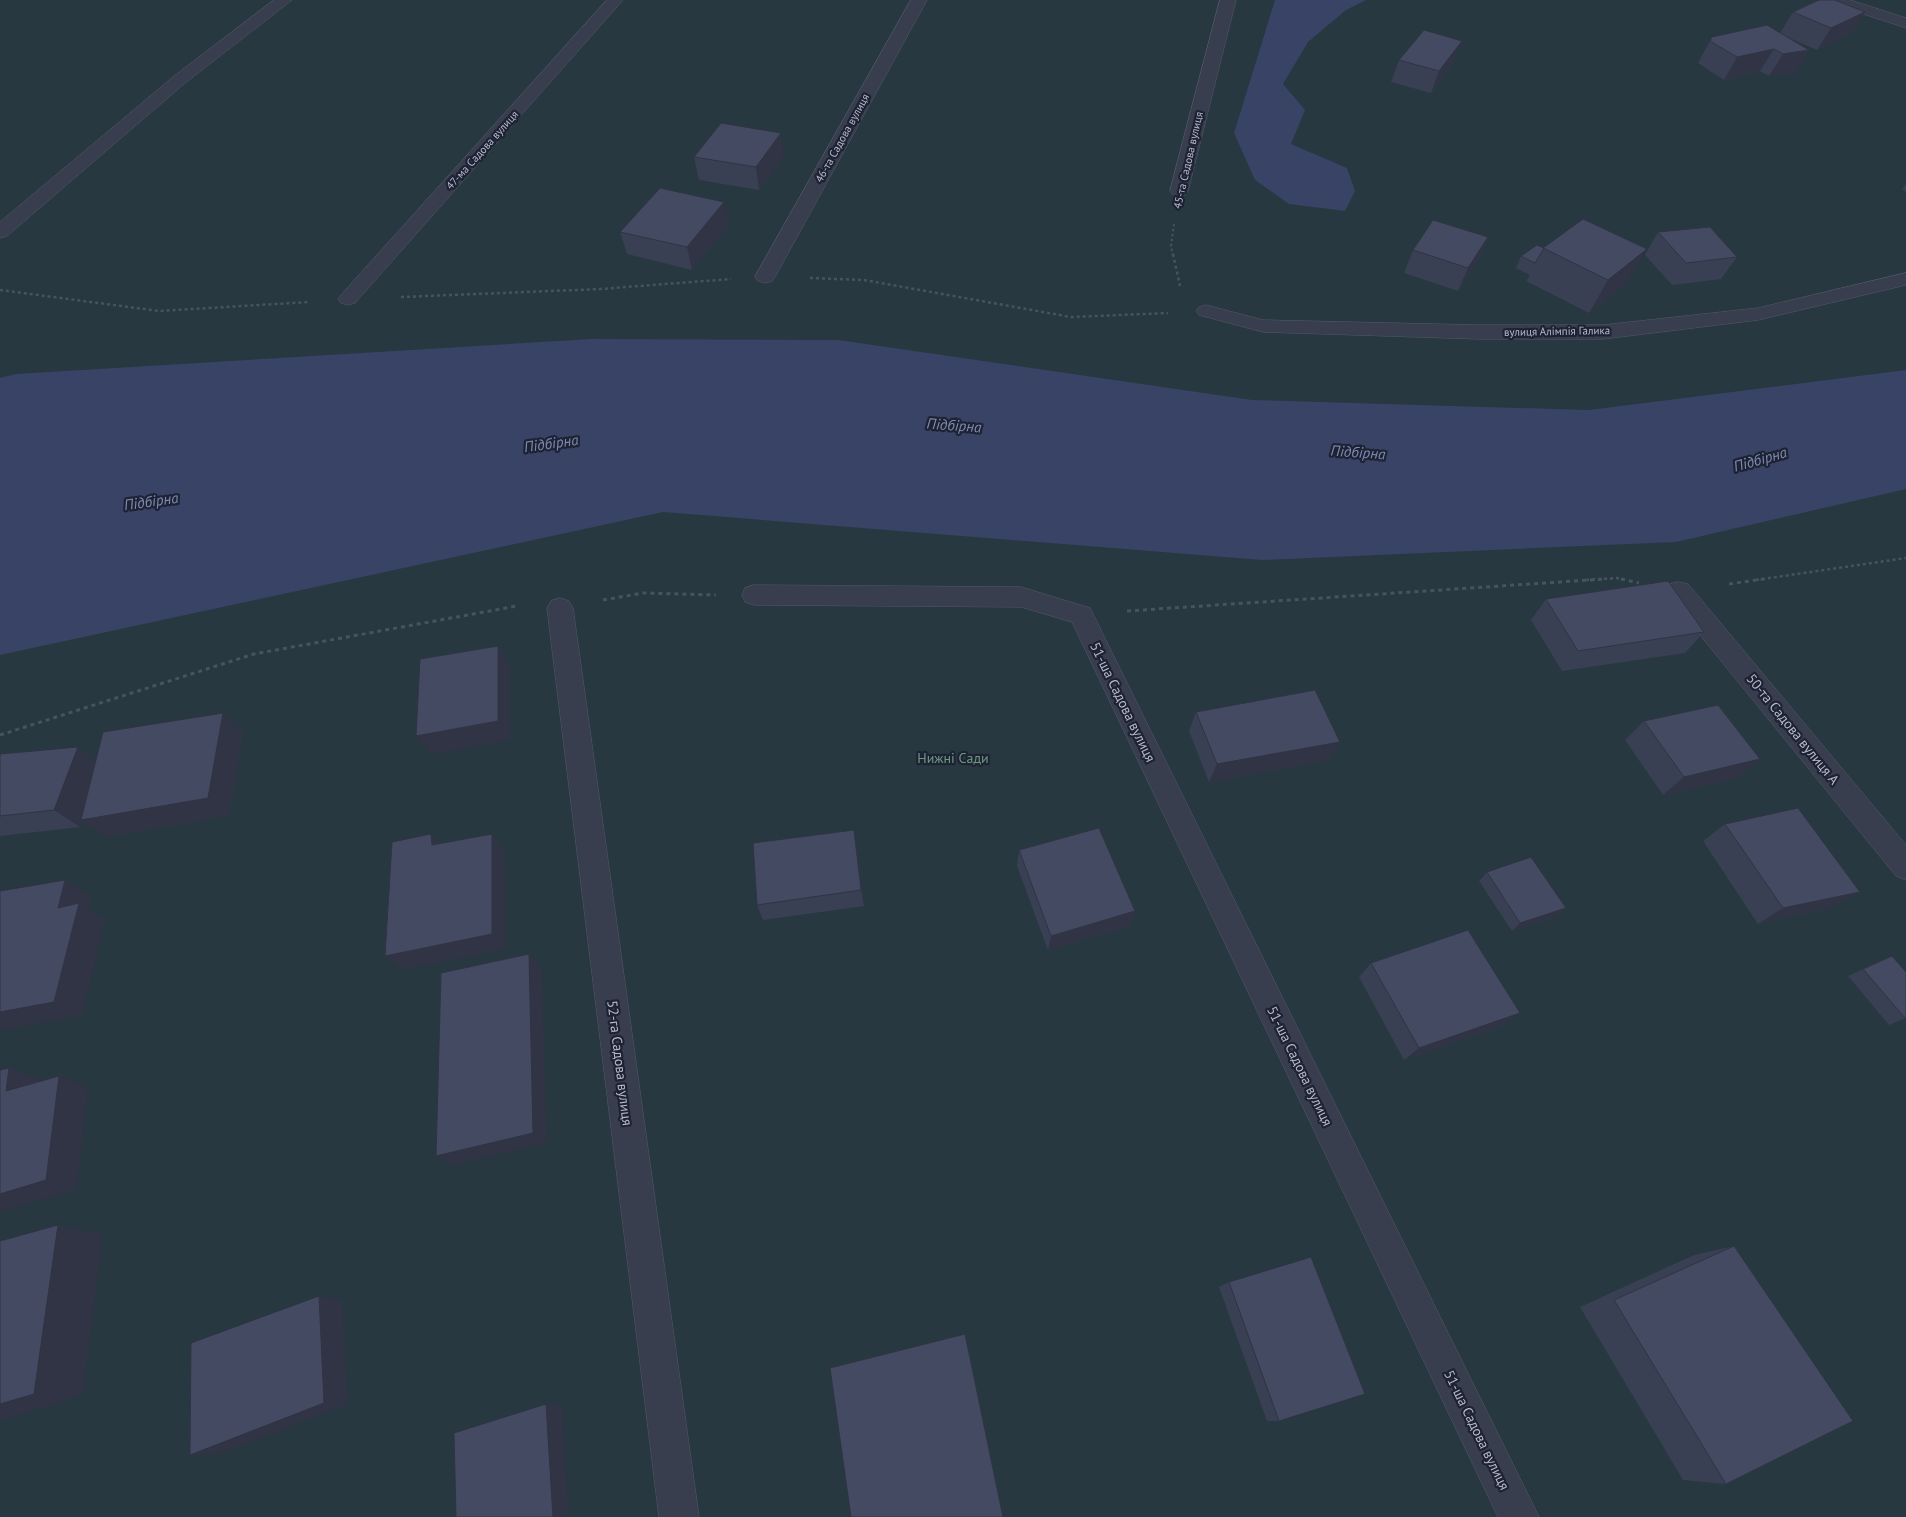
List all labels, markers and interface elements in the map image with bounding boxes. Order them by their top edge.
street label: 46-та Садова вулиця [812,91,872,185]
street label: 47-ма Садова вулиця [443,108,521,192]
street label: 45-та Садова вулиця [1170,110,1206,210]
street label: вулиця Алімпія Галика [1504,323,1610,339]
water label: Підбірна [926,414,983,436]
water label: Підбірна [523,430,580,456]
water label: Підбірна [1330,441,1387,463]
water label: Підбірна [1731,442,1790,476]
water label: Підбірна [123,488,180,514]
street label: 51-ша Садова вулиця [1086,639,1160,765]
street label: 50-та Садова вулиця А [1743,670,1844,789]
park label: Нижні Сади [917,749,989,767]
street label: 52-га Садова вулиця [603,999,637,1127]
street label: 51-ша Садова вулиця [1263,1003,1337,1129]
street label: 51-ша Садова вулиця [1440,1367,1514,1493]

